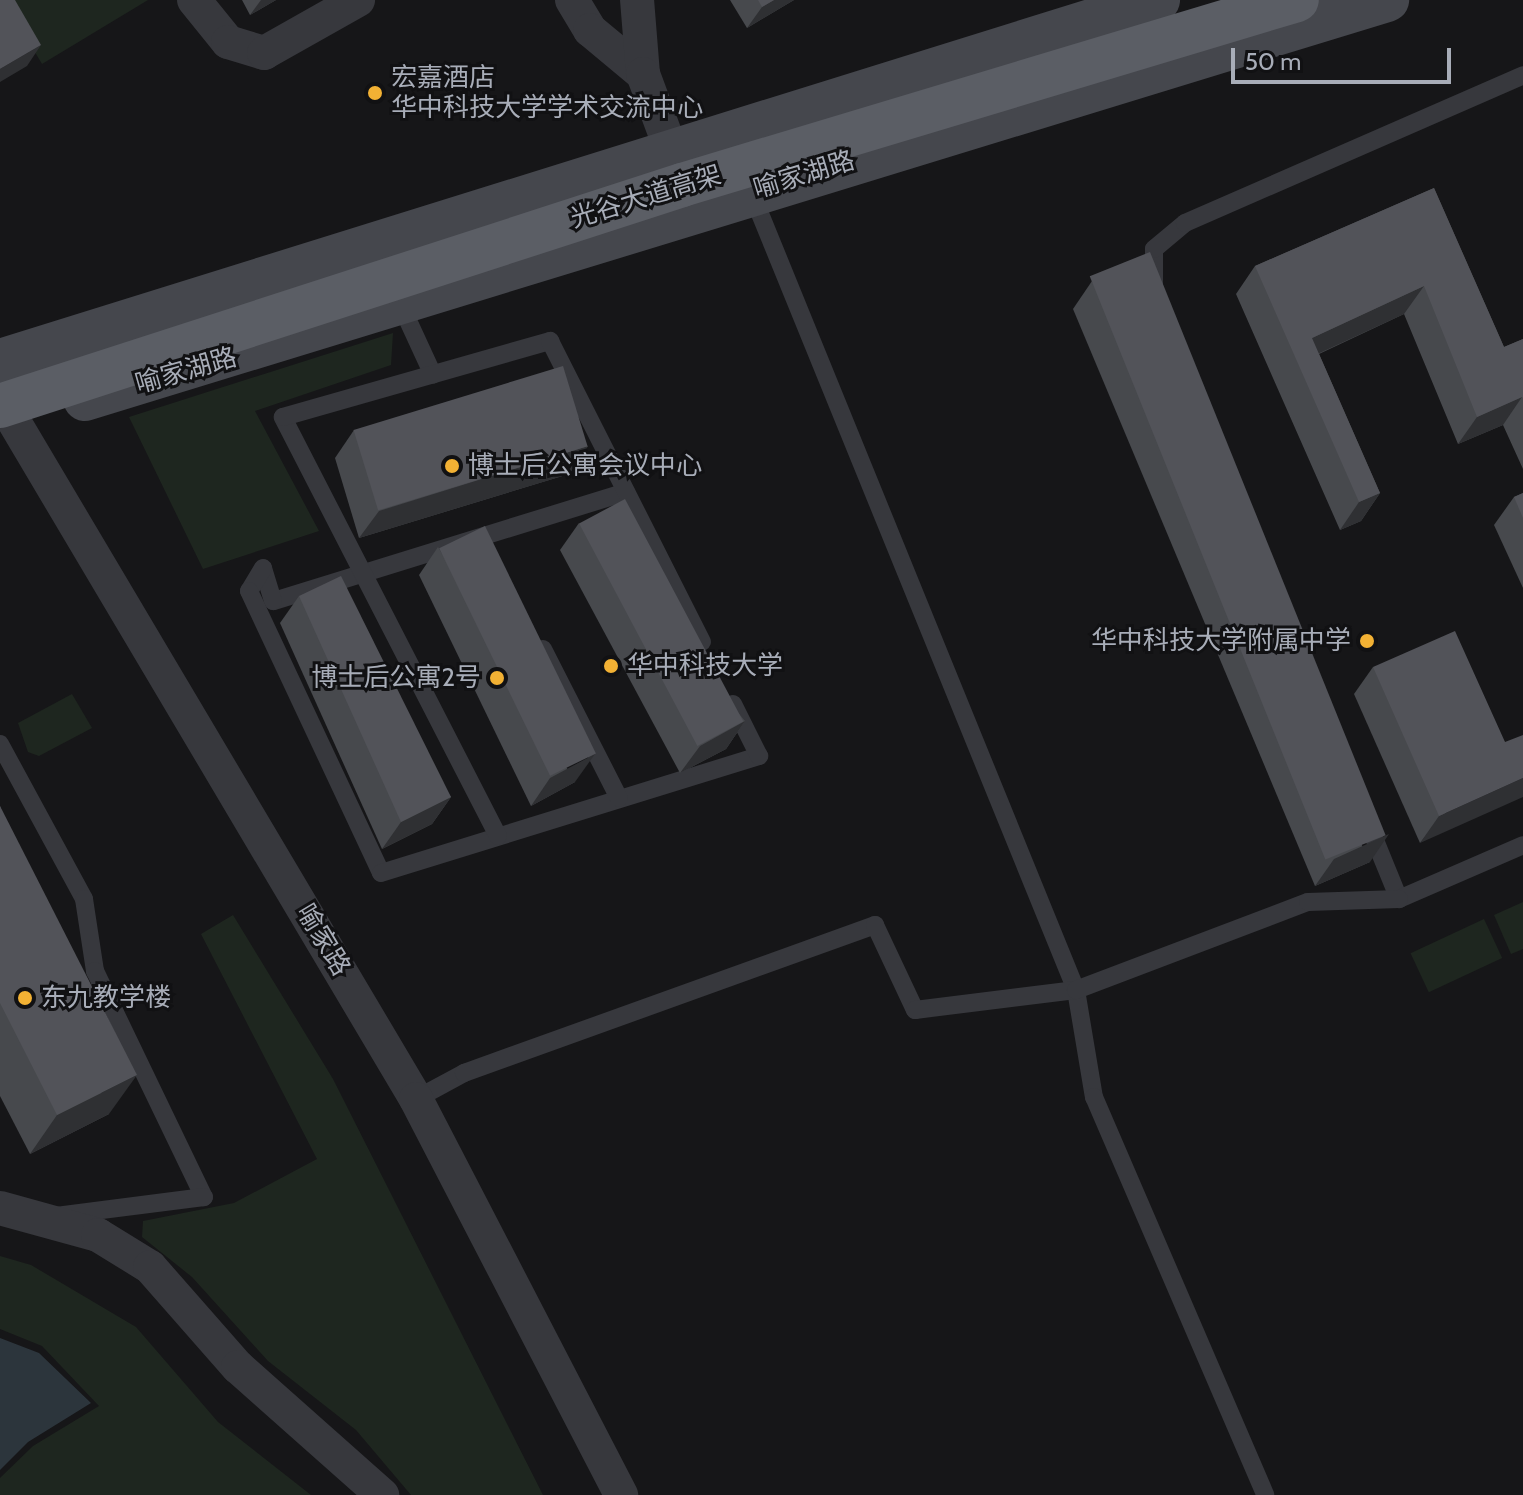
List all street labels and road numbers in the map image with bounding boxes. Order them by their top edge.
street label: 喻家湖路 [750,145,858,205]
street label: 光谷大道高架 [567,159,725,235]
street label: 喻家湖路 [132,342,240,400]
street label: 喻家路 [290,899,356,981]

